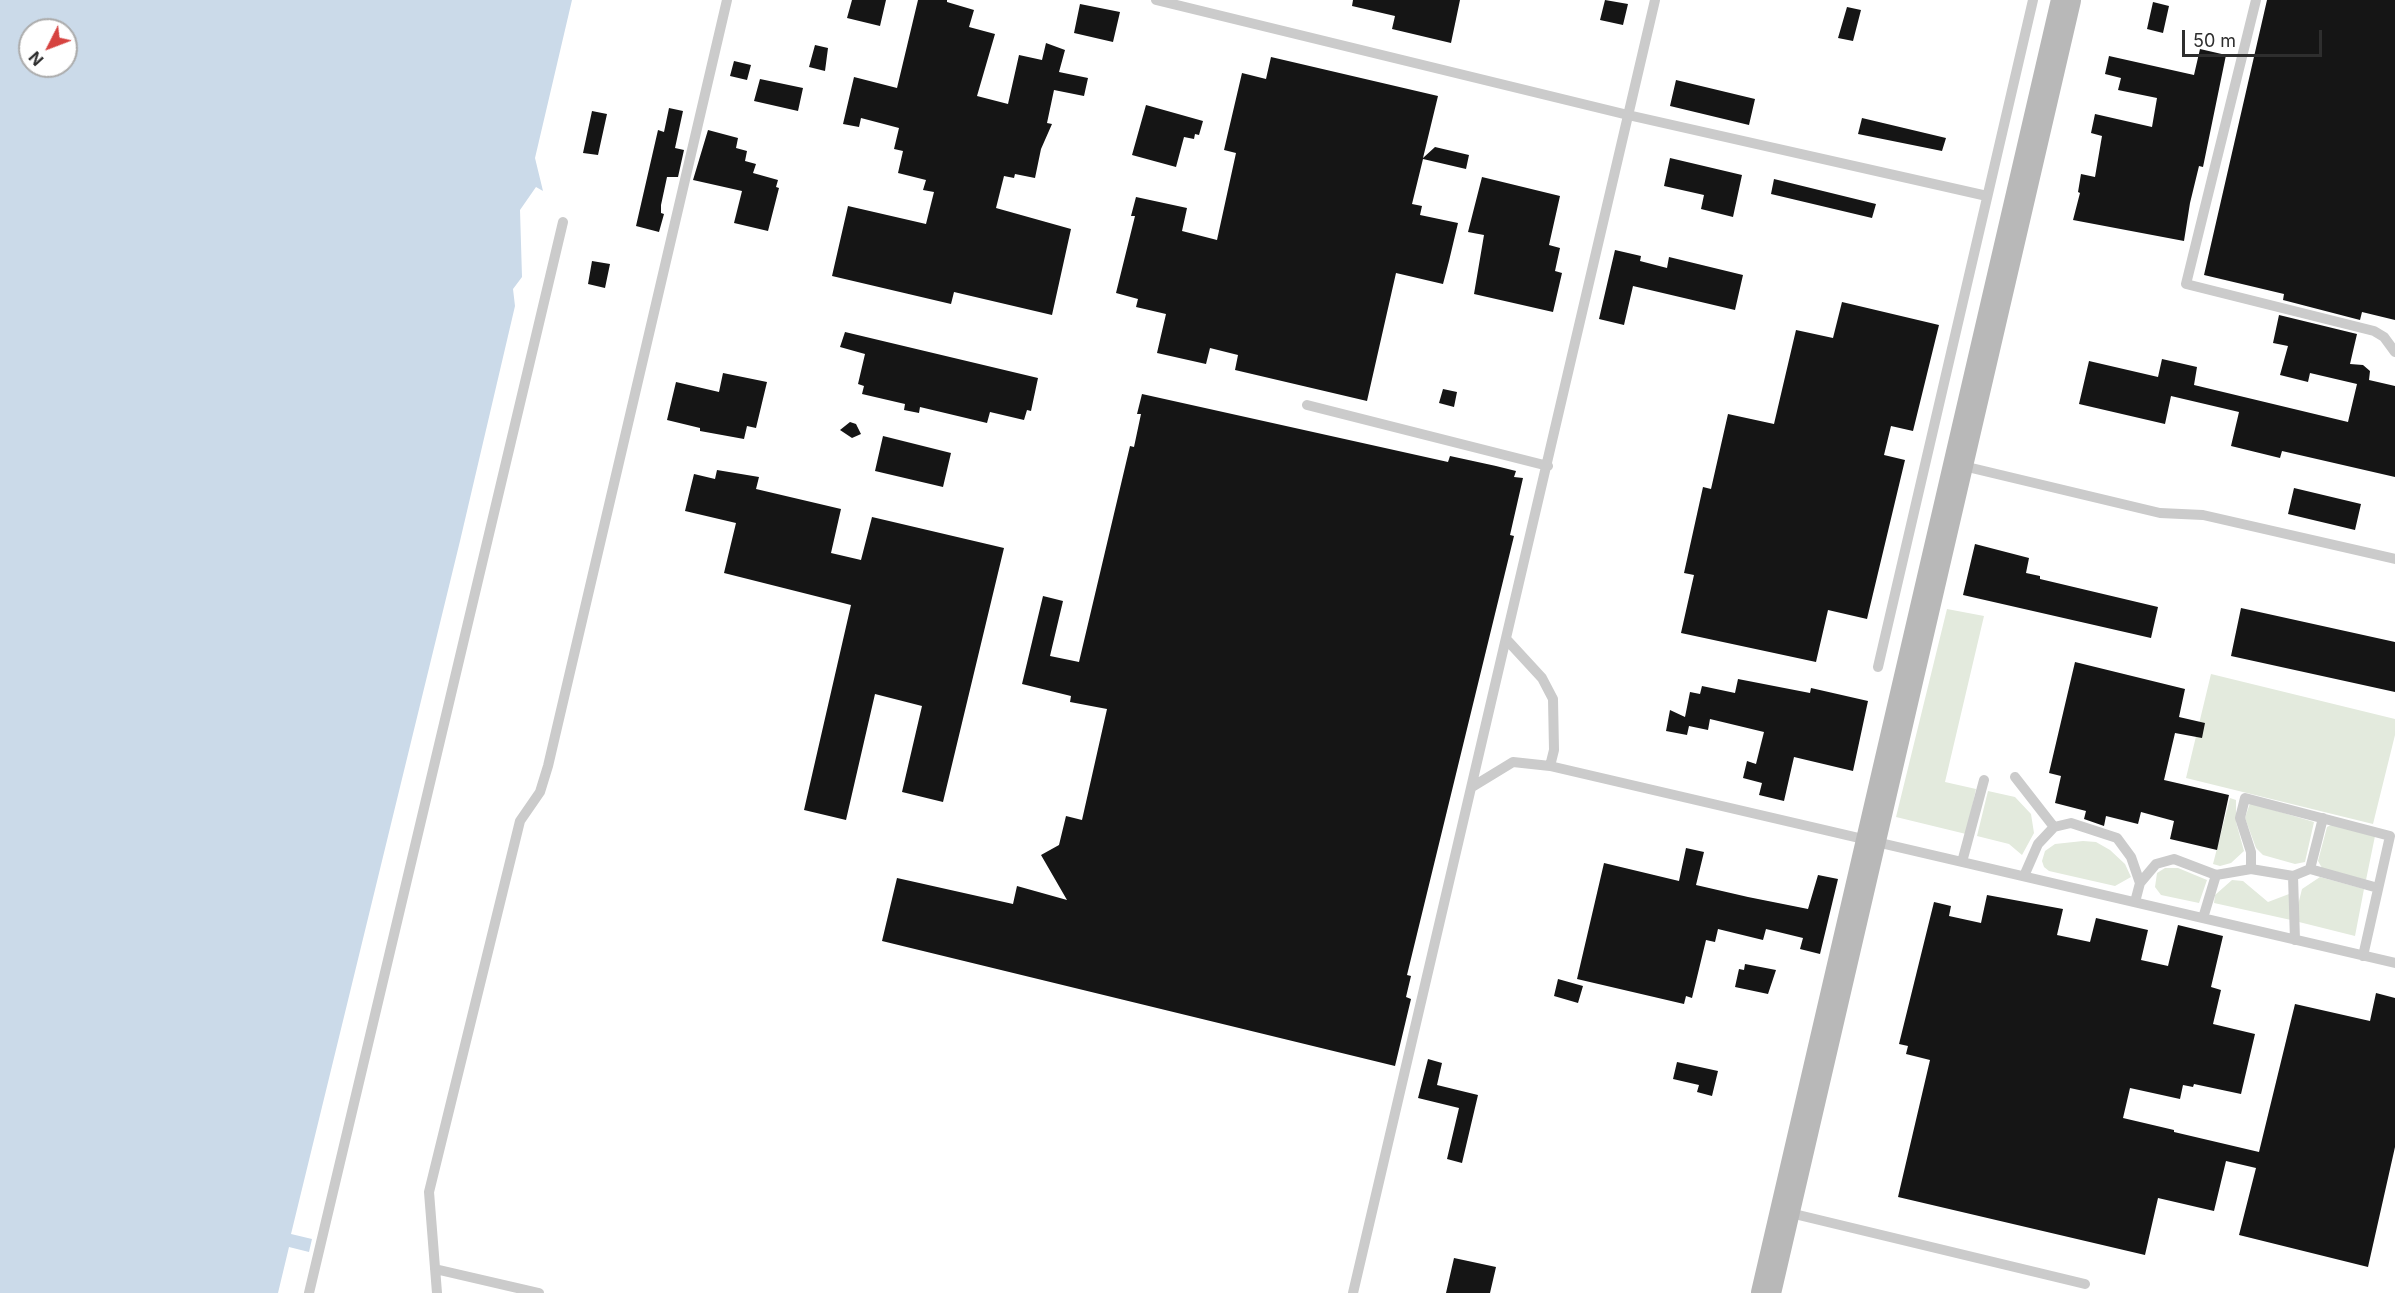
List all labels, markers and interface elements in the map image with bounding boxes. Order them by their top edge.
north arrow [18,18,78,78]
scale bar [2185,18,2324,56]
text: 50 m [2193,30,2236,51]
text: N [25,47,48,70]

